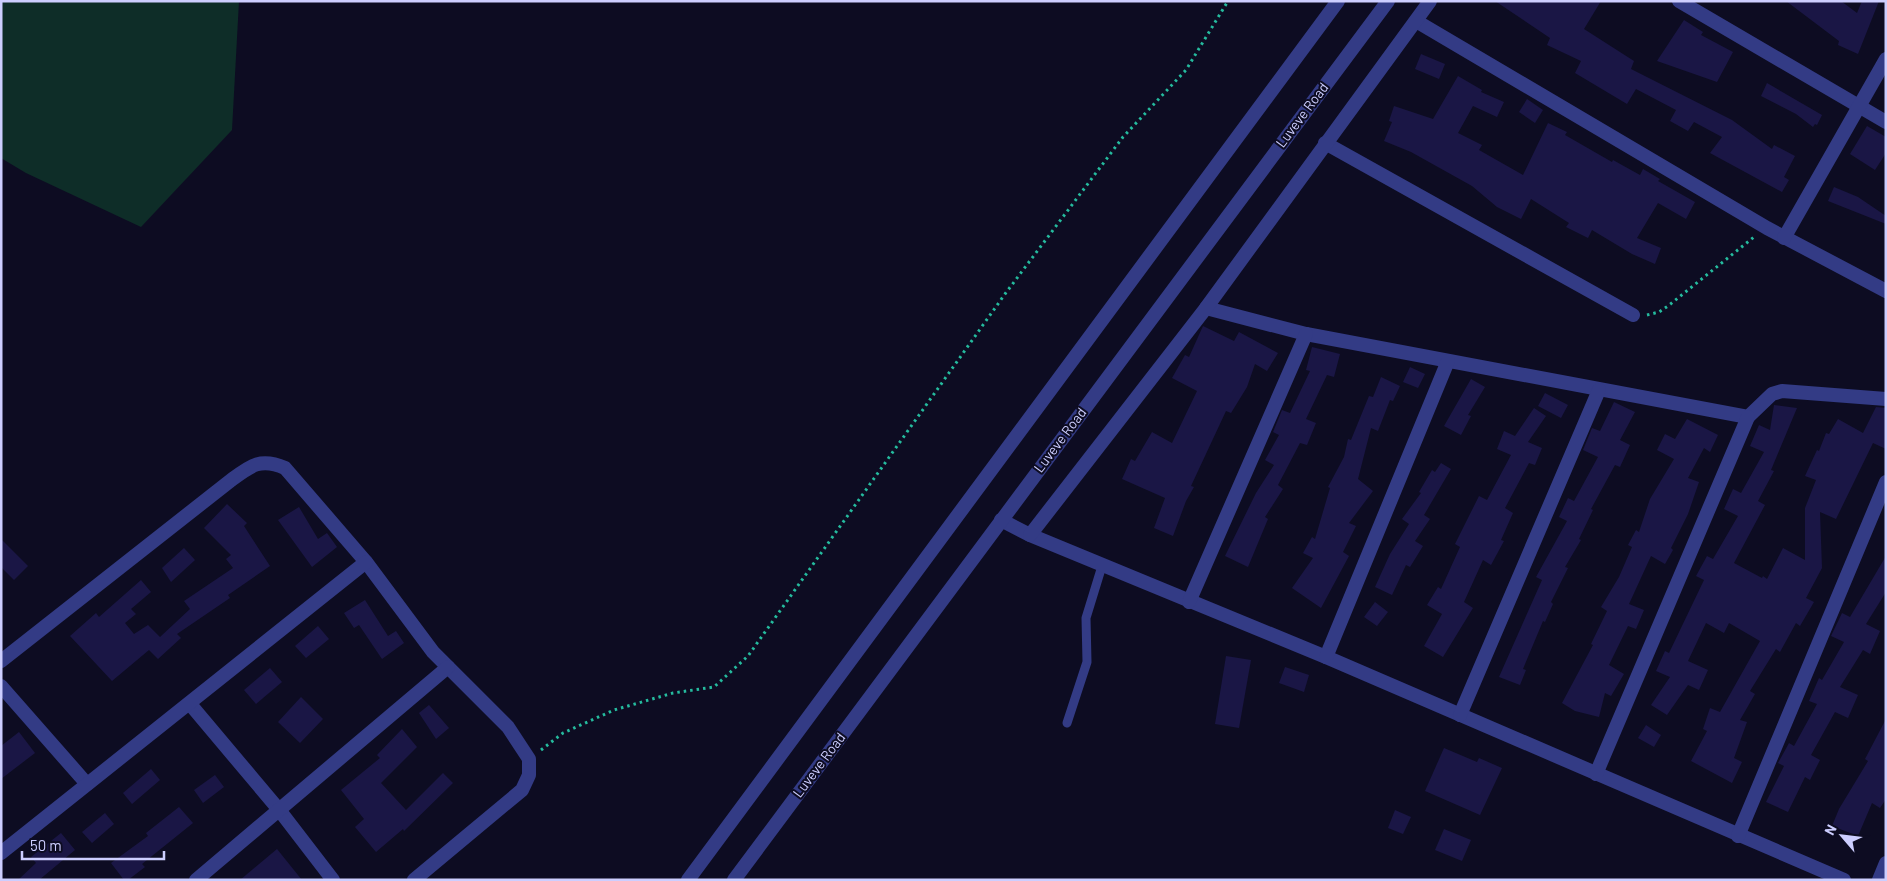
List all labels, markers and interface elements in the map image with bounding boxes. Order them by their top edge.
street label: Luveve Road [1272,79,1331,150]
street label: Luveve Road [1030,404,1089,475]
street label: Luveve Road [789,729,848,800]
north arrow [1817,811,1867,861]
text: N [1820,822,1840,838]
scale bar [22,828,165,860]
text: 50 m [30,836,62,854]

